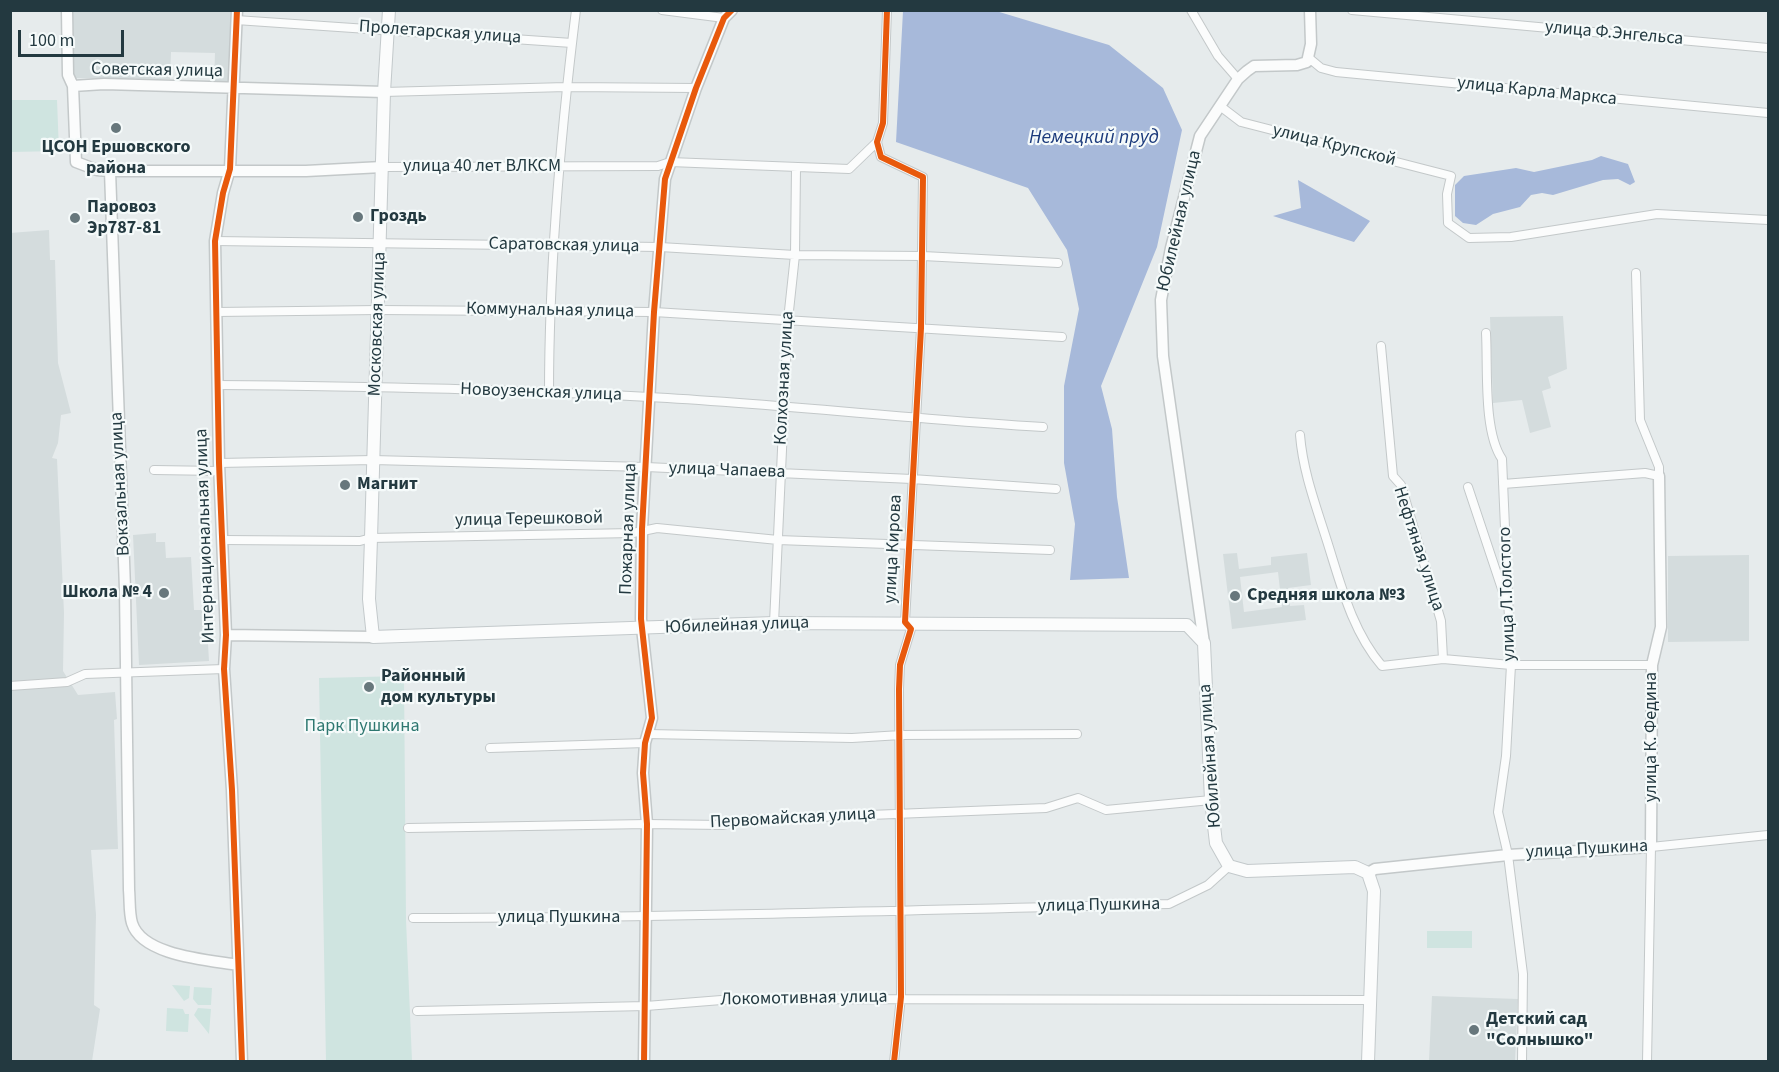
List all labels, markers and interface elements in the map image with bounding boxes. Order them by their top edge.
street label: Пролетарская улица [358,17,522,49]
street label: улица Ф.Энгельса [1544,17,1684,51]
scale bar [21,18,128,56]
text: 100 m [29,28,74,53]
street label: Советская улица [91,59,223,83]
street label: улица Карла Маркса [1456,73,1618,111]
street label: улица Крупской [1270,120,1398,172]
marker: ЦСОН Ершовского района [109,121,123,135]
water label: Немецкий пруд [1029,127,1159,151]
place label: ЦСОН Ершовского района [42,137,190,180]
street label: Юбилейная улица [1153,148,1207,294]
street label: улица 40 лет ВЛКСМ [403,156,561,178]
place label: Паровоз Эр787-81 [87,197,161,240]
place label: Гроздь [370,206,427,228]
marker: Гроздь [351,210,365,224]
marker: Паровоз Эр787-81 [68,211,82,225]
street label: Саратовская улица [488,234,640,258]
street label: Московская улица [365,251,391,397]
street label: Коммунальная улица [466,299,634,323]
street label: Колхозная улица [771,310,799,446]
street label: Новоузенская улица [460,379,622,407]
street label: Вокзальная улица [106,411,136,557]
street label: Интернациональная улица [191,428,221,644]
street label: улица Чапаева [668,458,786,484]
street label: Пожарная улица [616,463,642,595]
place label: Магнит [357,474,418,496]
marker: Магнит [338,478,352,492]
street label: Нефтяная улица [1388,484,1448,614]
street label: улица Кирова [880,494,908,604]
street label: улица Терешковой [455,508,603,532]
street label: улица Л.Толстого [1495,526,1521,662]
place label: Школа № 4 [62,582,152,604]
place label: Средняя школа №3 [1247,585,1405,607]
marker: Школа № 4 [157,586,171,600]
marker: Средняя школа №3 [1228,589,1242,603]
street label: Юбилейная улица [665,613,809,639]
place label: Районный дом культуры [381,666,496,708]
street label: улица К. Федина [1641,672,1663,802]
marker: Районный дом культуры [362,680,376,694]
street label: Юбилейная улица [1195,683,1227,829]
park label: Парк Пушкина [305,716,419,738]
street label: Первомайская улица [709,804,877,834]
street label: улица Пушкина [1525,836,1649,864]
street label: улица Пушкина [1038,894,1160,918]
street label: улица Пушкина [498,907,620,929]
street label: Локомотивная улица [720,987,888,1011]
place label: Детский сад "Солнышко" [1486,1009,1593,1052]
marker: Детский сад "Солнышко" [1467,1023,1481,1037]

